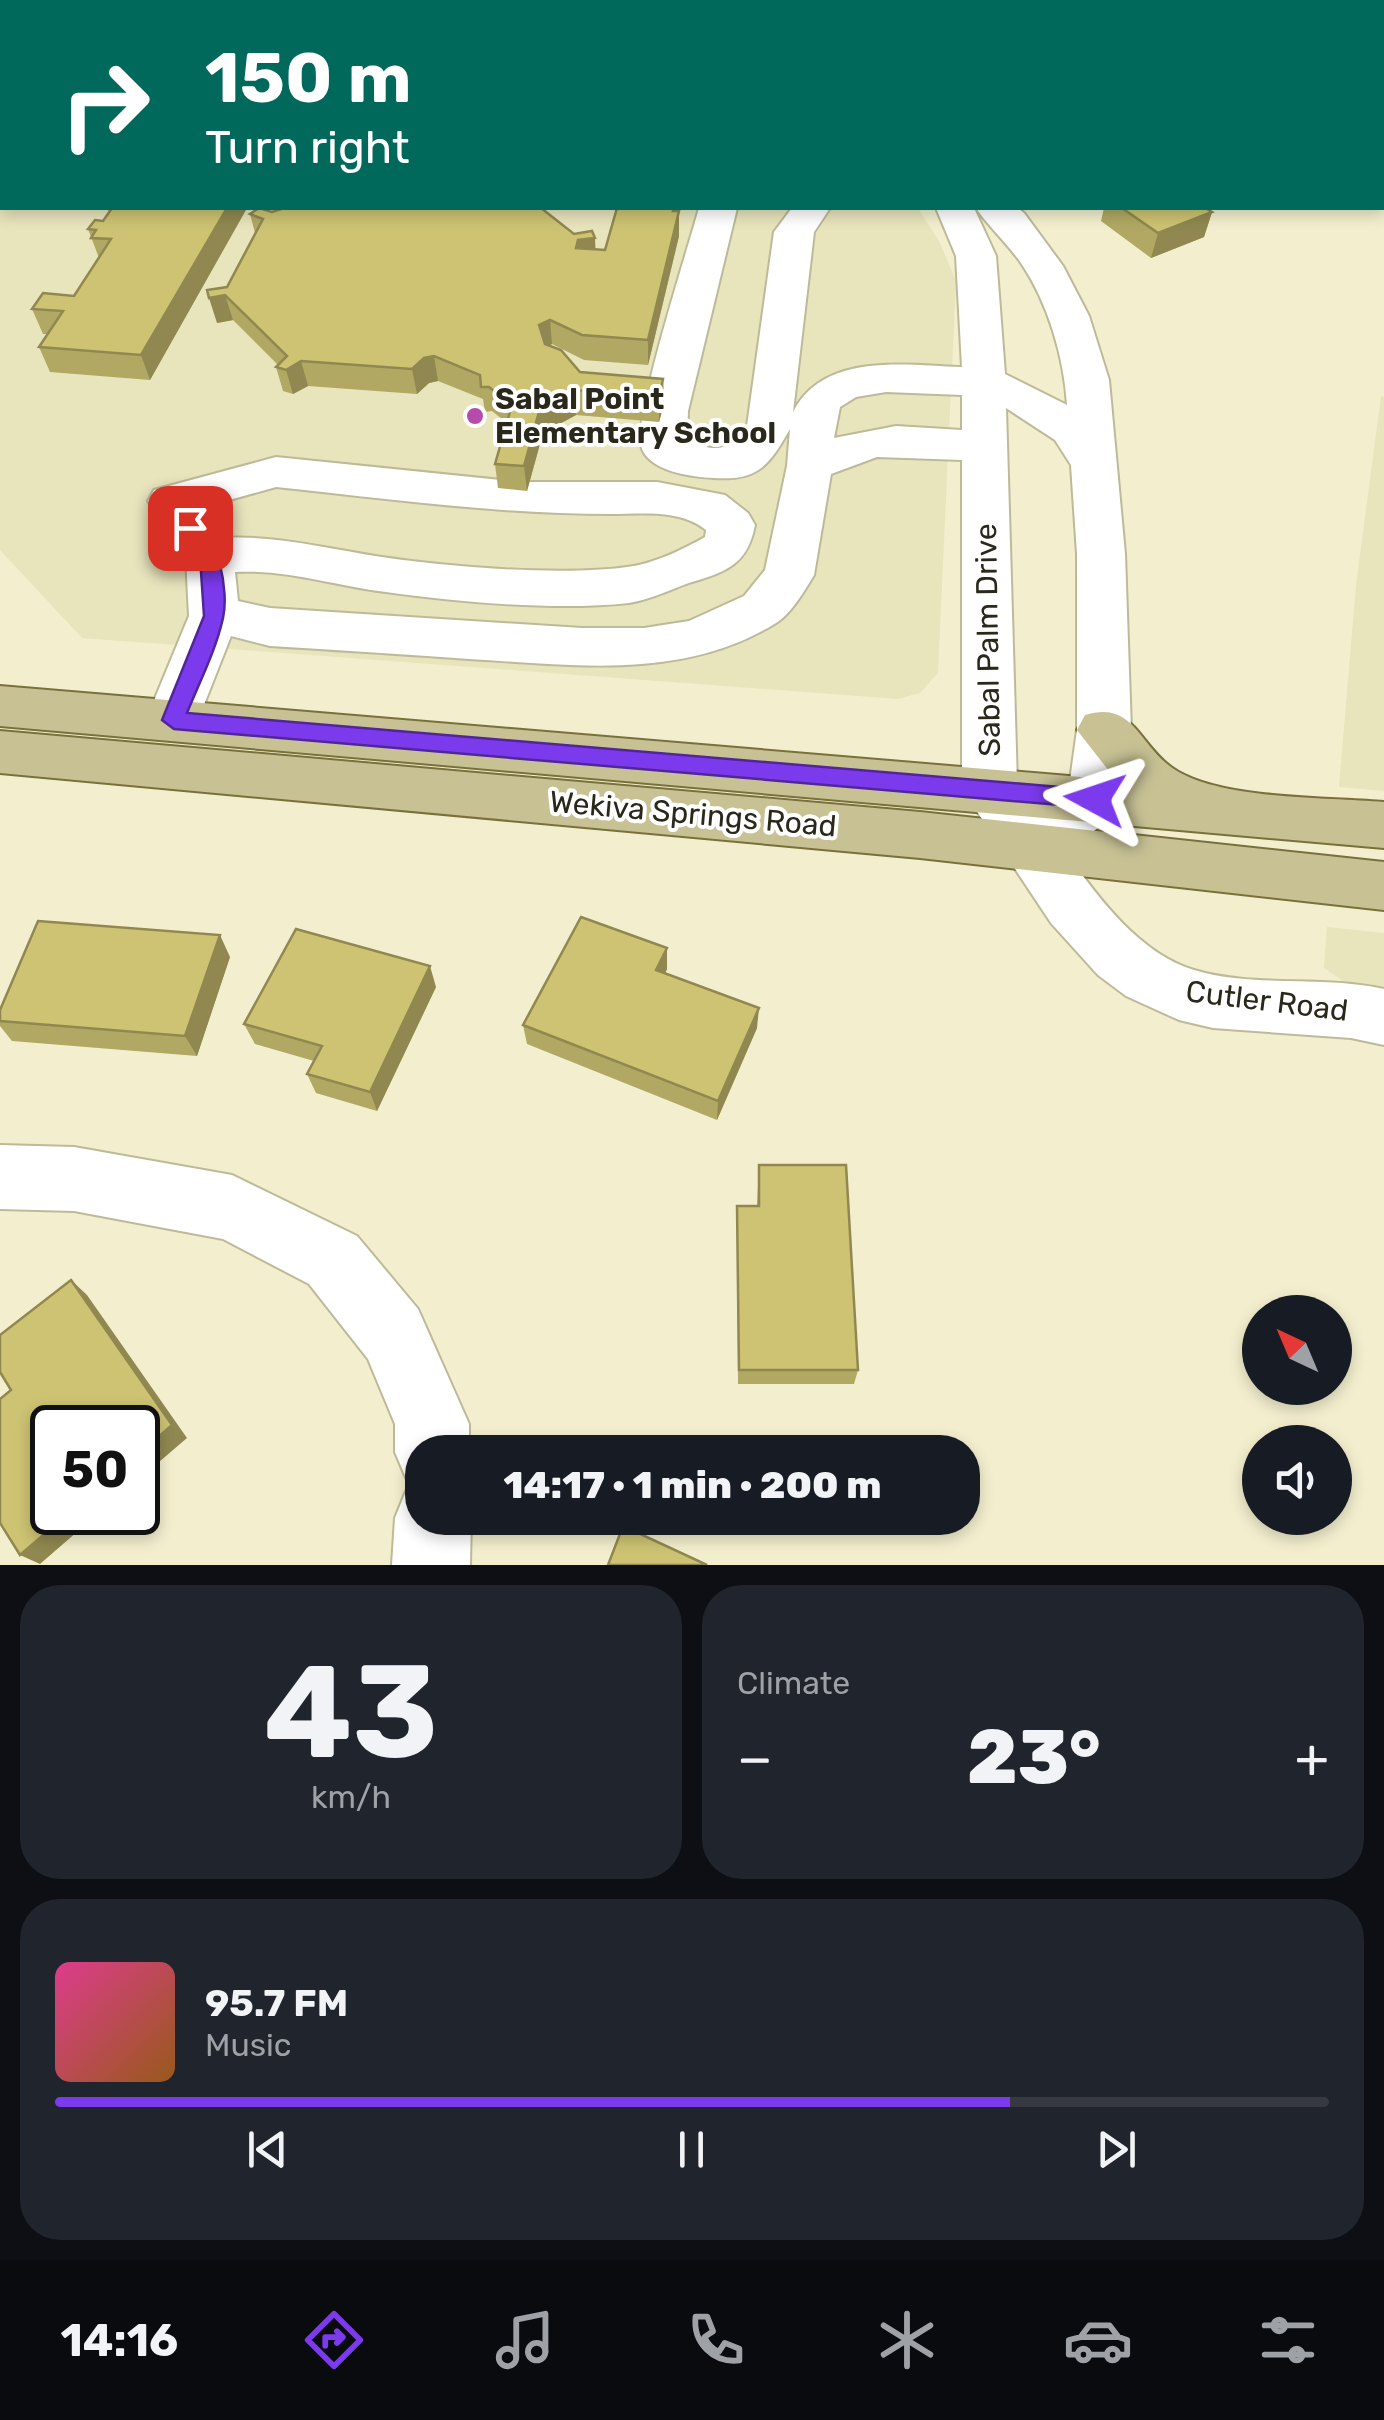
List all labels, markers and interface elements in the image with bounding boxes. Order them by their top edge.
text: 150 m [205,37,412,120]
icon: right [40,40,170,170]
text: Turn right [205,121,409,174]
place label: Sabal Point Elementary School [495,381,776,451]
marker: Sabal Point Elementary School [464,405,486,427]
pin [148,486,233,571]
icon: arrive [163,501,218,556]
street label: Sabal Palm Drive [968,523,1008,757]
position arrow [1043,747,1147,851]
street label: Wekiva Springs Road [548,784,838,844]
street label: Cutler Road [1184,973,1350,1029]
north arrow [1242,1295,1352,1405]
map controls [1242,1295,1352,1535]
speed limit sign: 50 [30,1405,160,1535]
button: sound [1242,1425,1352,1535]
text: 14:17 · 1 min · 200 m [504,1462,882,1508]
text: 43 [264,1635,438,1790]
text: Climate [737,1664,850,1702]
text: 23° [967,1713,1101,1802]
text: − [737,1726,773,1791]
text: + [1295,1726,1329,1791]
text: km/h [311,1778,391,1816]
text: 95.7 FM [205,1980,348,2026]
text: Music [205,2026,291,2064]
icon: previous [240,2122,295,2177]
icon: pause [664,2122,719,2177]
icon: next [1089,2122,1144,2177]
icon: directions [299,2305,369,2375]
icon: music [490,2305,560,2375]
icon: phone [681,2305,751,2375]
icon: climate [872,2305,942,2375]
icon: car [1063,2305,1133,2375]
icon: filters [1253,2305,1323,2375]
text: 14:16 [60,2314,178,2367]

